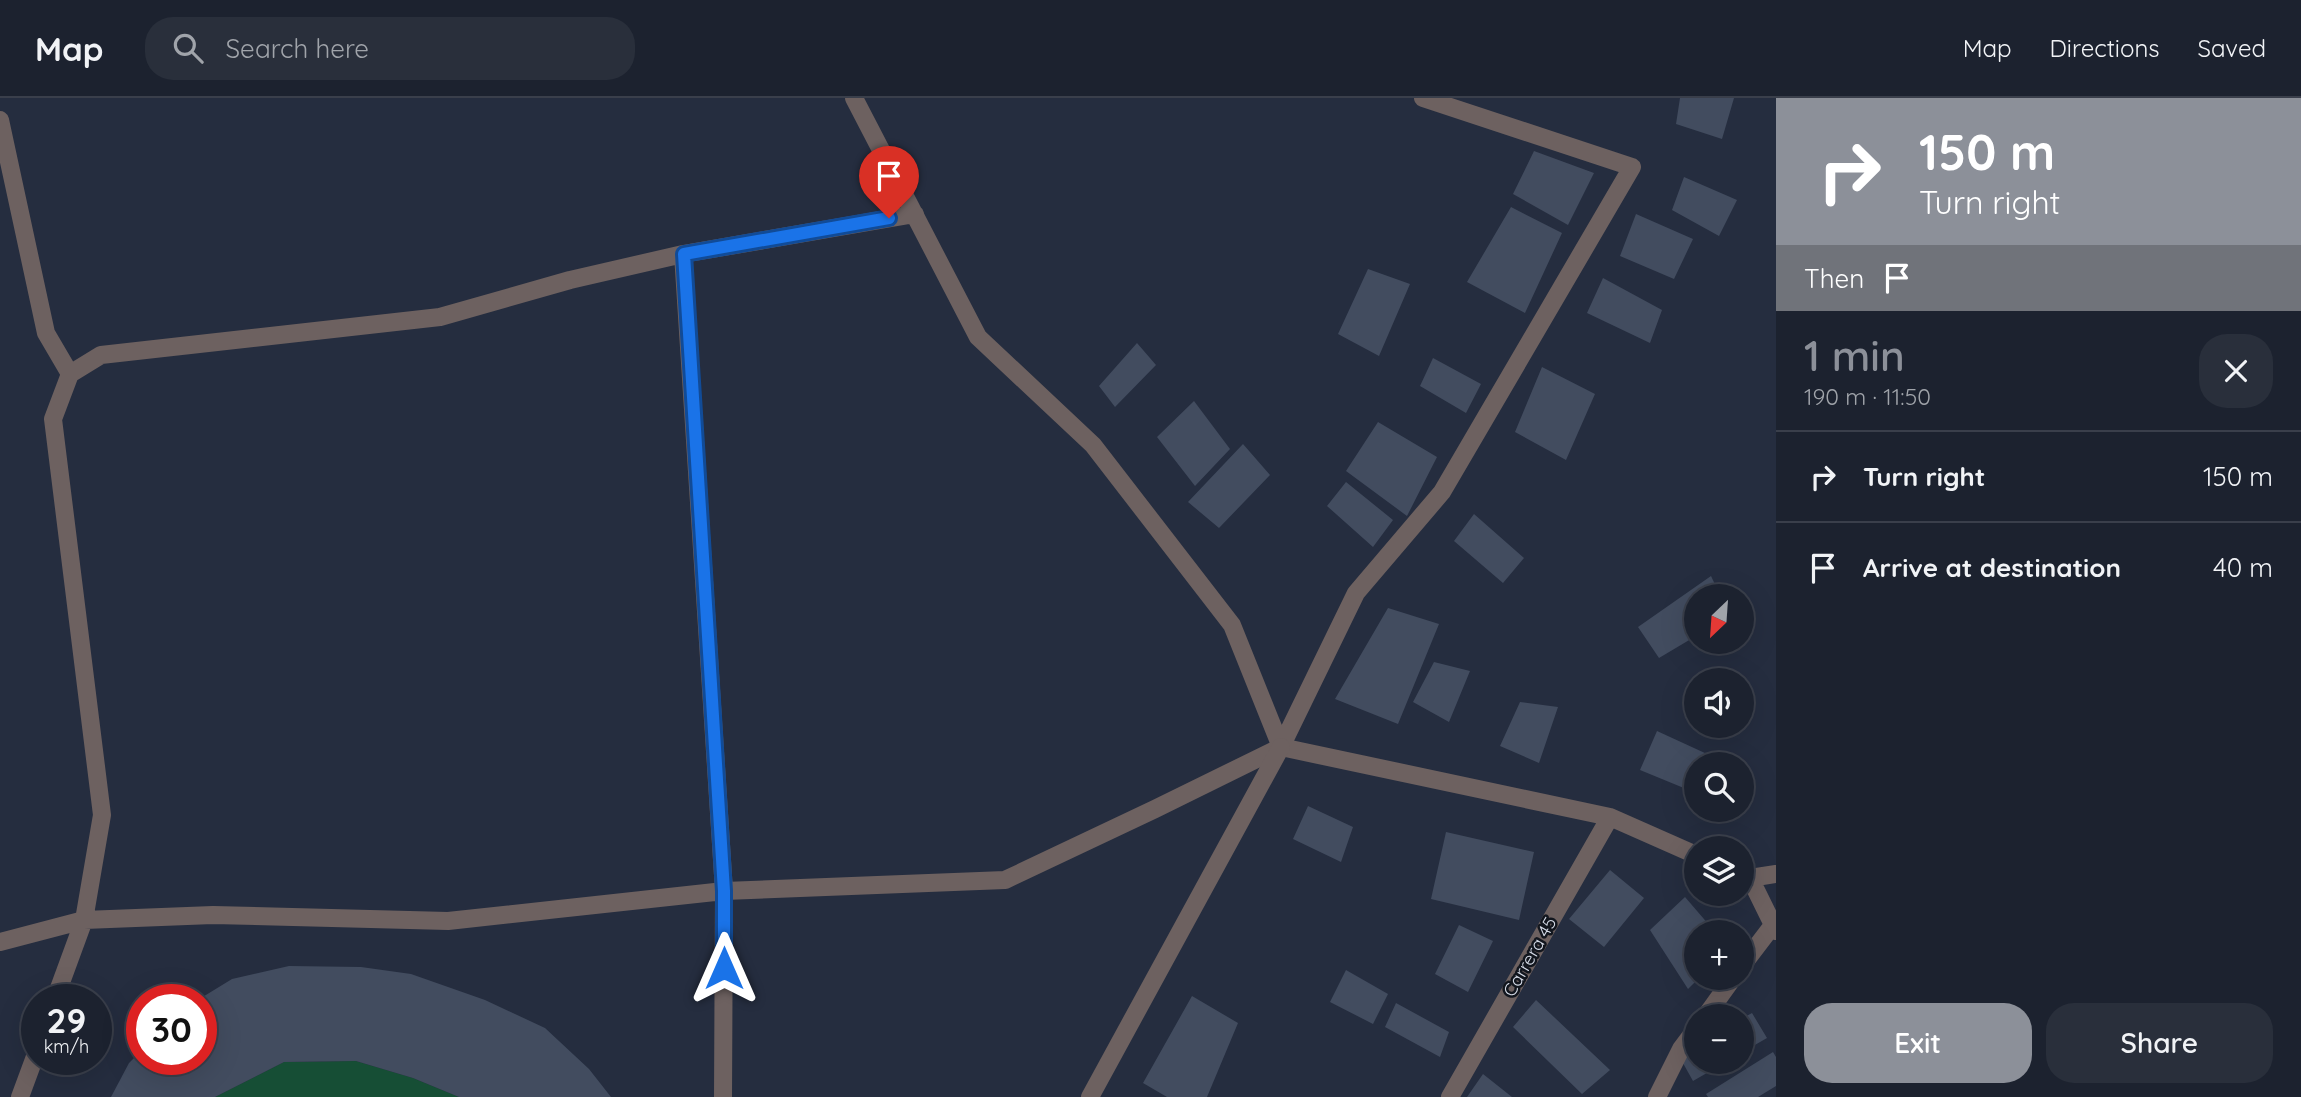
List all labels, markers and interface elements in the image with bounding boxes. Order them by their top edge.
search box [145,17,635,80]
text: Map [35,28,103,69]
icon: search [169,29,207,67]
text: Search here [225,32,369,65]
text: Map [1963,33,2012,63]
text: Directions [2050,33,2160,63]
text: Saved [2198,33,2266,63]
text: 150 m [1919,121,2055,182]
icon: right [1804,126,1895,217]
pin [859,146,919,218]
icon: arrive [870,157,908,195]
text: Turn right [1919,182,2060,222]
icon: arrive [1878,259,1916,297]
text: Then [1804,262,1864,295]
text: 1 min [1804,329,1905,382]
button: close [2199,334,2273,408]
text: 190 m · 11:50 [1804,382,1931,411]
icon: right [1804,458,1842,496]
text: Turn right [1863,460,1985,493]
text: 150 m [2203,460,2273,493]
icon: arrive [1804,549,1842,587]
text: Arrive at destination [1863,551,2121,584]
text: 40 m [2213,551,2273,584]
north arrow [1684,584,1754,654]
map controls [1684,584,1754,1074]
button: sound [1684,668,1754,738]
button: search [1684,752,1754,822]
button: layers [1684,836,1754,906]
street label: Carrera 45 [1498,913,1562,1001]
button: + [1684,920,1754,990]
position arrow [687,931,761,1005]
speed limit sign: 30 [126,984,217,1075]
text: 29 [47,998,86,1042]
button: Exit [1804,1003,2032,1083]
button: Share [2046,1003,2273,1083]
button: − [1684,1004,1754,1074]
text: km/h [44,1035,89,1058]

